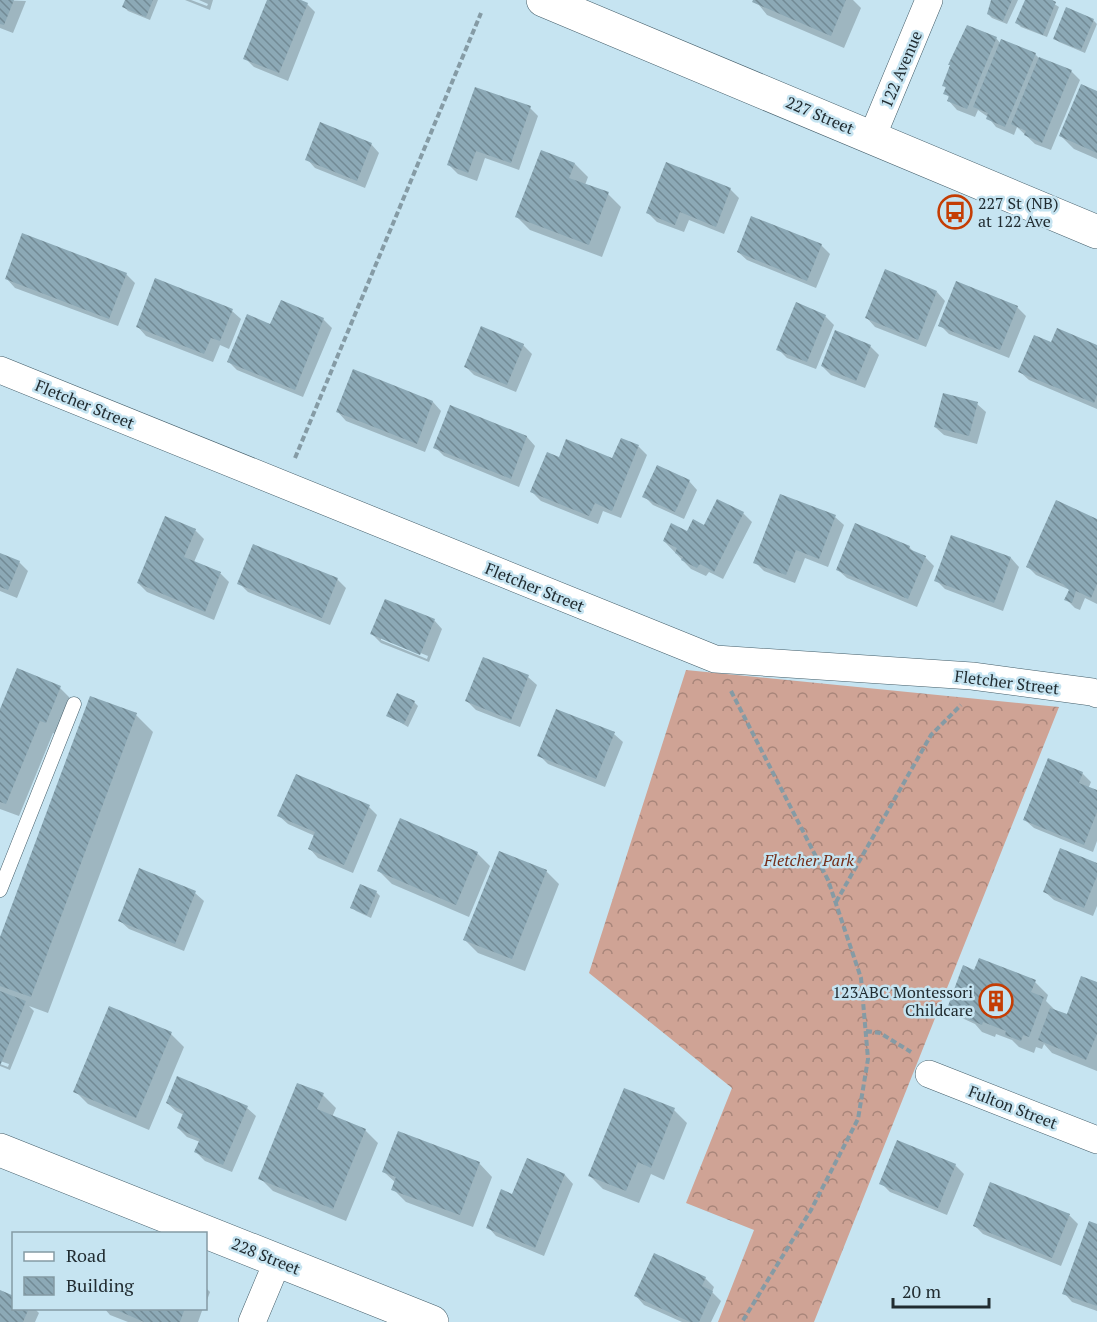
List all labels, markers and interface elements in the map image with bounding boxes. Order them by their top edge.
street label: 122 Avenue [875,27,927,111]
street label: 227 Street [782,91,858,139]
place label: 227 St (NB) at 122 Ave [978,192,1058,232]
bus stop icon: 227 St (NB) at 122 Ave [937,194,973,230]
street label: Fletcher Street [32,374,138,434]
street label: Fletcher Street [482,557,588,617]
street label: Fletcher Street [953,665,1061,699]
park label: Fletcher Park [763,849,854,871]
place label: 123ABC Montessori Childcare [833,981,973,1021]
building icon: 123ABC Montessori Childcare [978,983,1014,1019]
street label: Fulton Street [965,1080,1061,1134]
legend [12,1232,207,1310]
street label: 228 Street [228,1232,304,1280]
text: Road [66,1243,106,1267]
scale bar [893,1271,989,1309]
text: Building [66,1273,134,1297]
text: 20 m [902,1279,942,1303]

